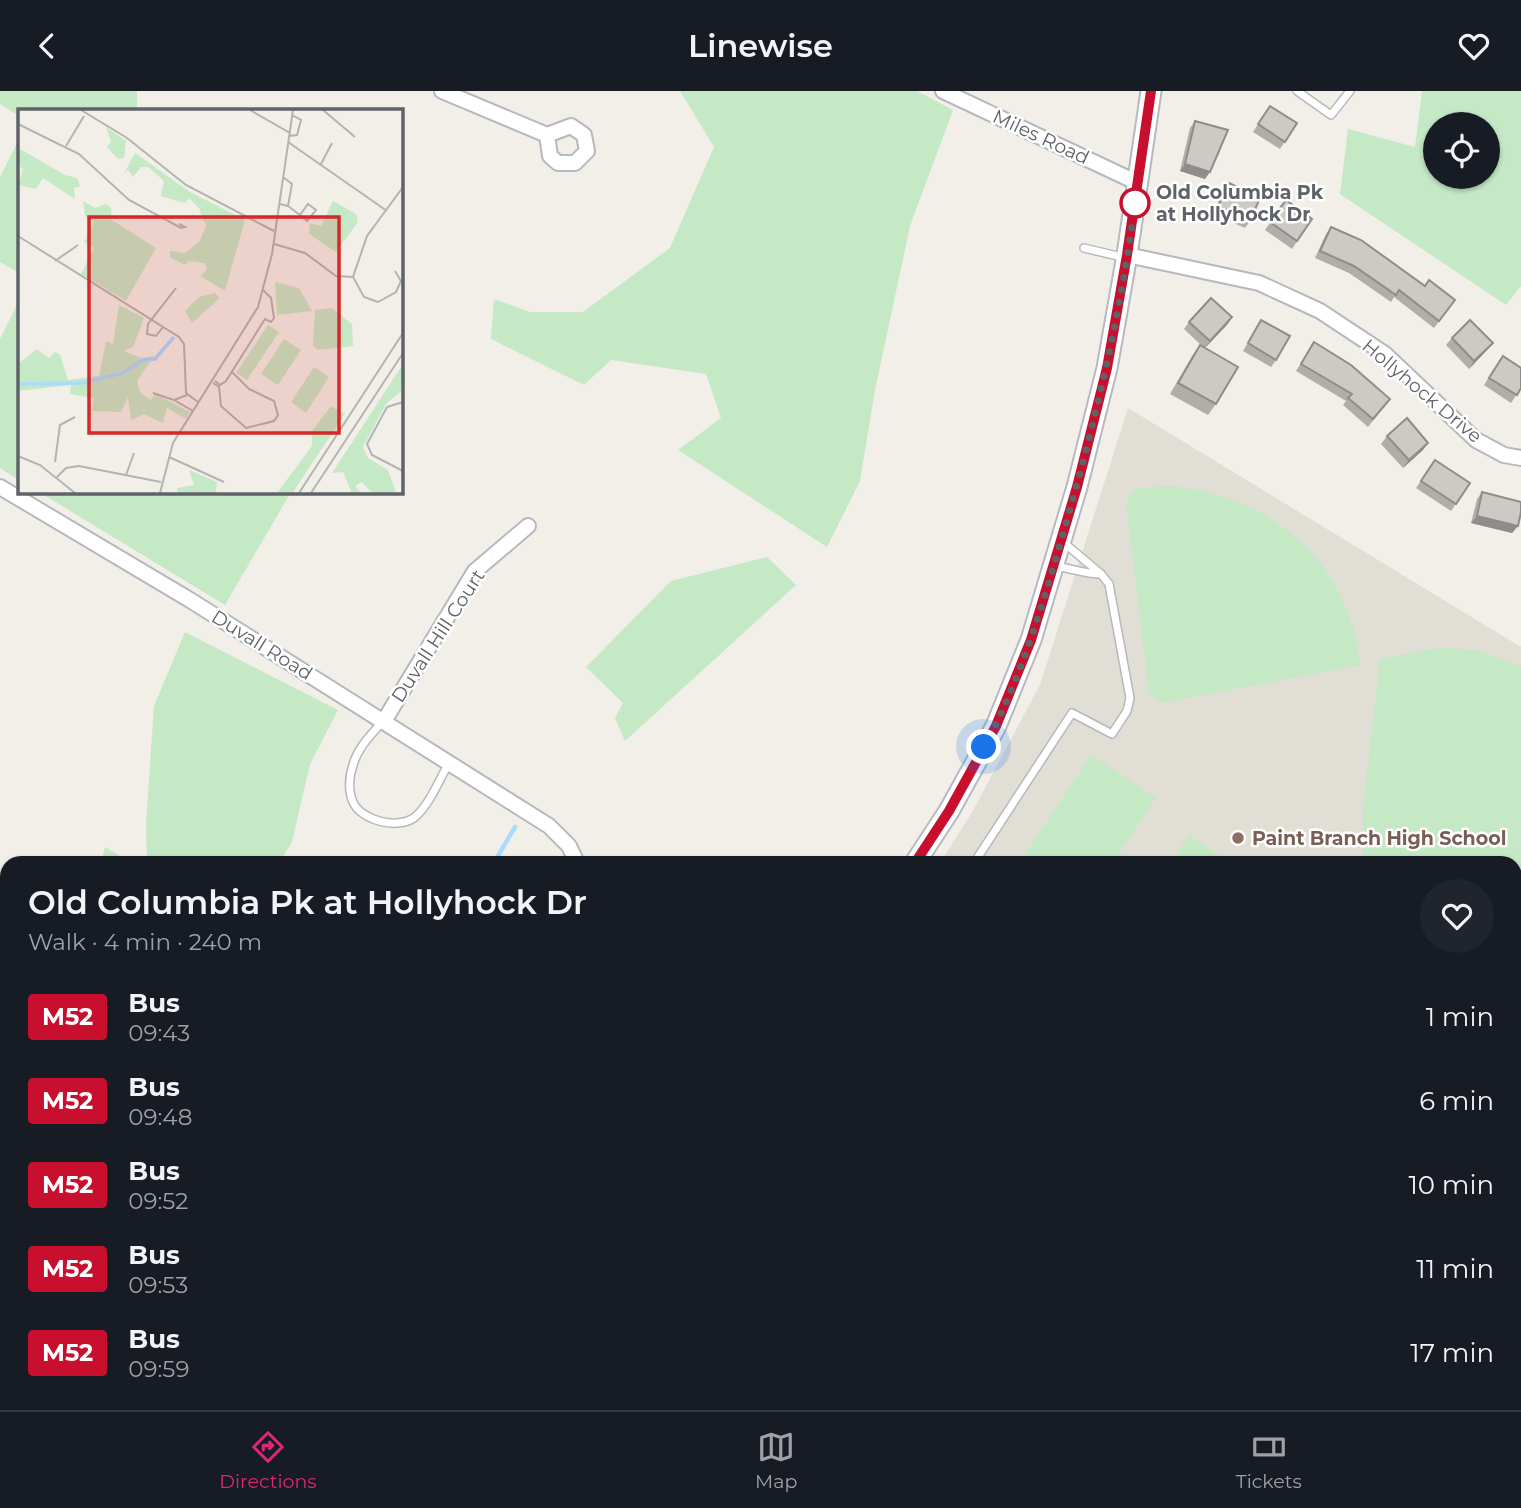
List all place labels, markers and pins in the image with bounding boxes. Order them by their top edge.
place label: Old Columbia Pk at Hollyhock Dr [1156,181,1324,226]
marker: Old Columbia Pk at Hollyhock Dr [1120,188,1150,218]
place label: Paint Branch High School [1252,827,1506,850]
marker: Paint Branch High School [1230,830,1246,846]

